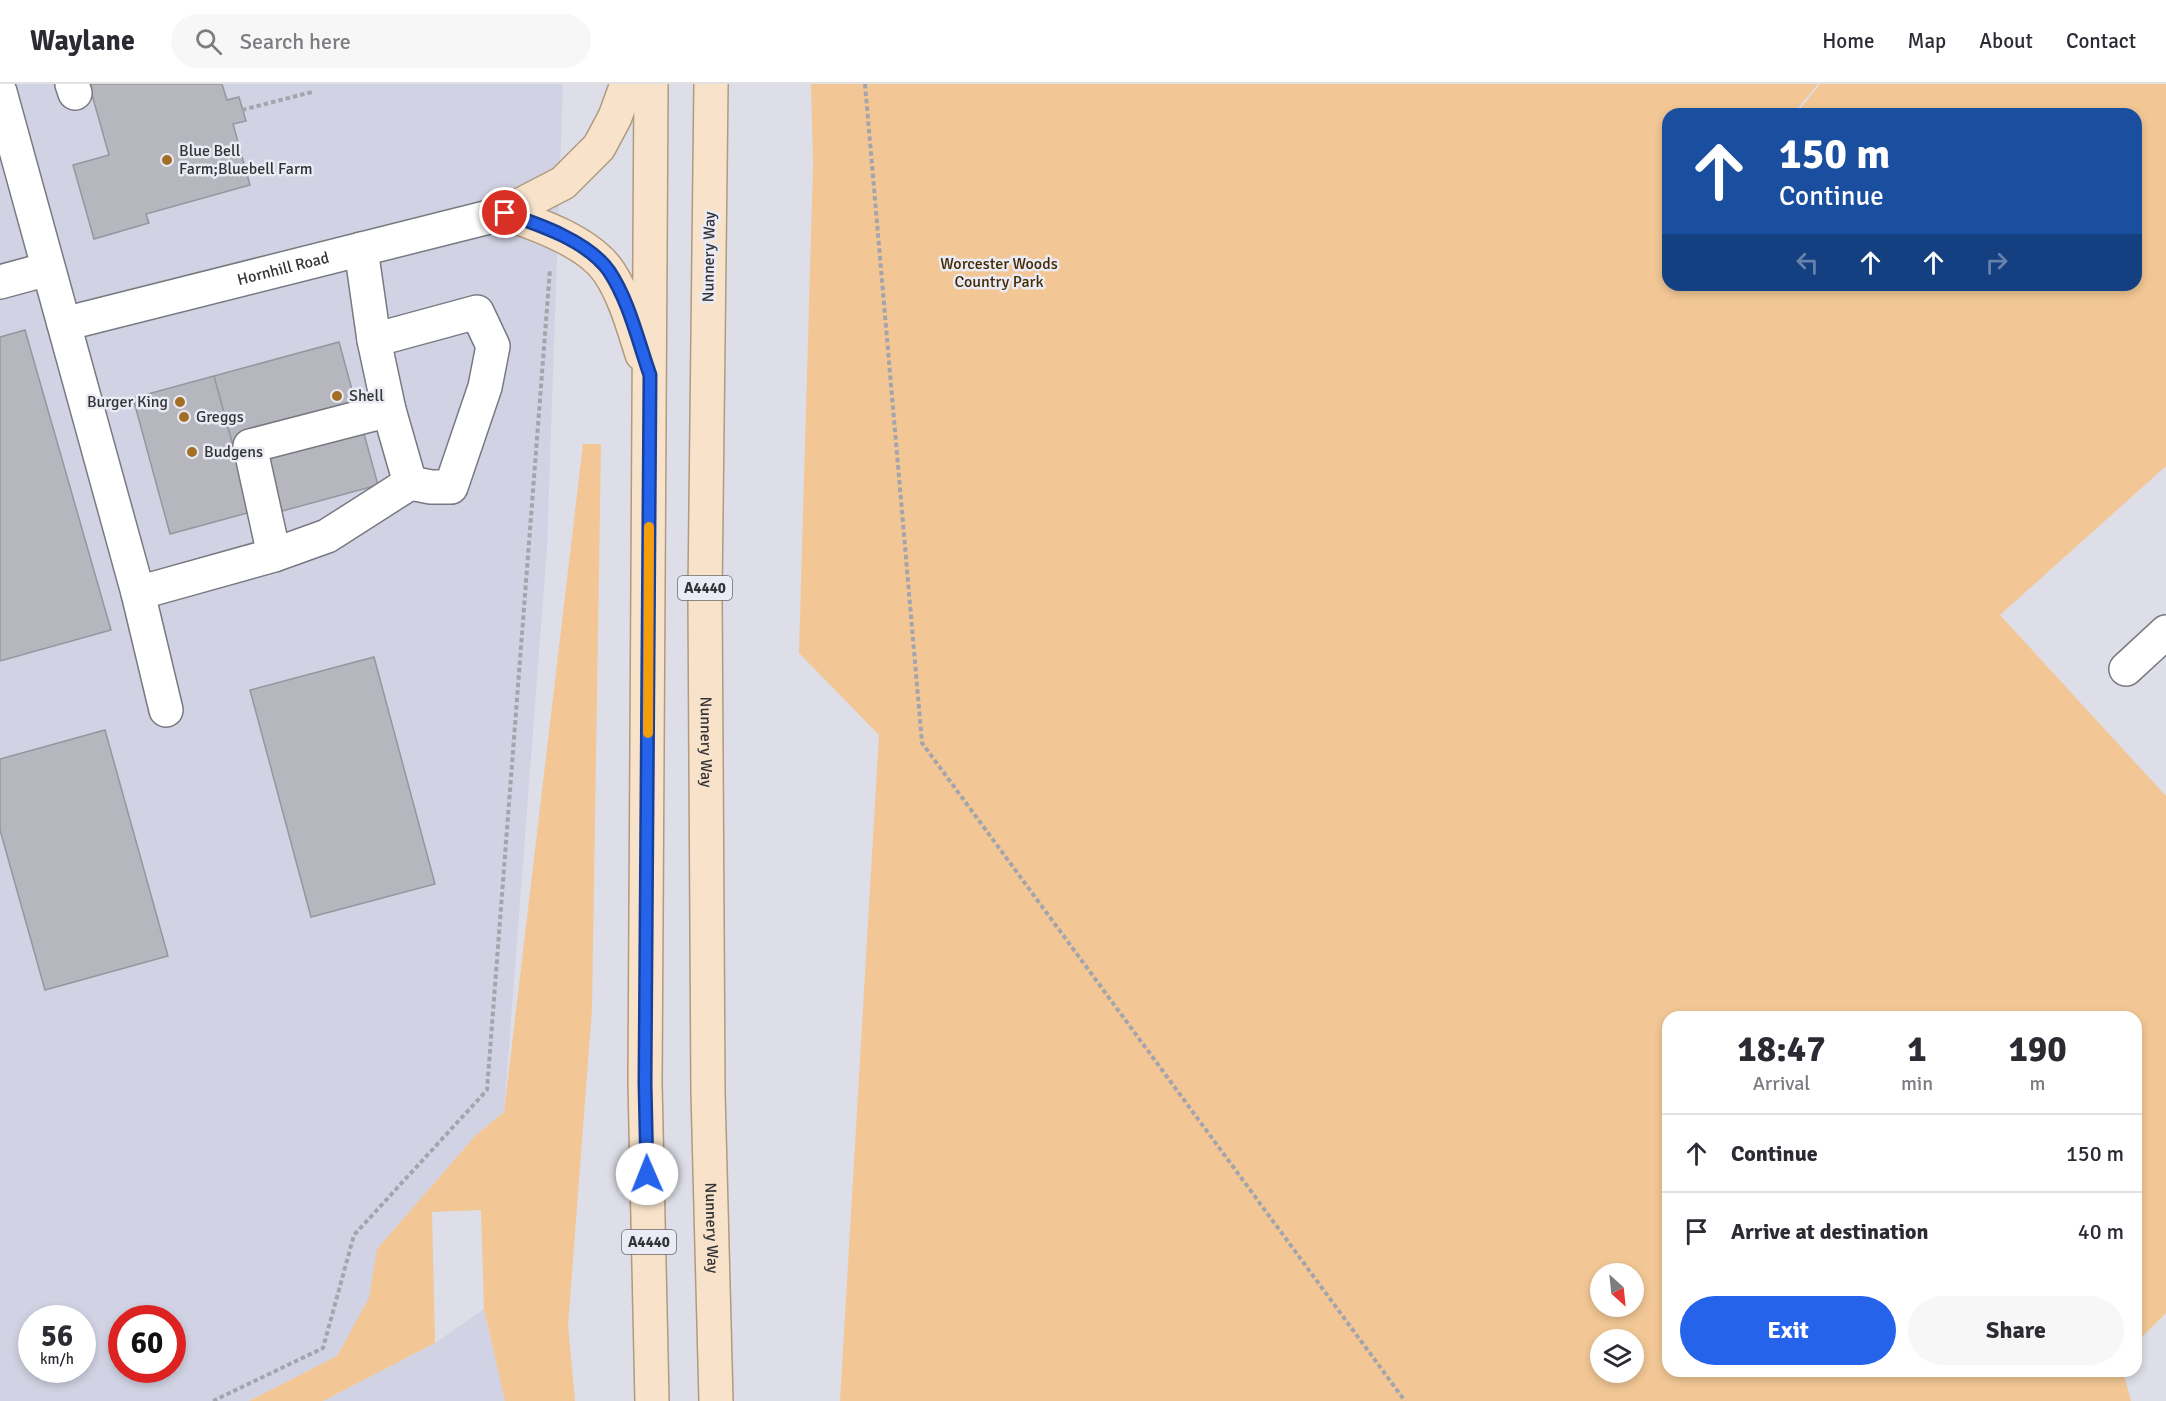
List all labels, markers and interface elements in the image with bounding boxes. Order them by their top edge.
search box [171,14,591,68]
text: Waylane [30,24,135,58]
icon: search [192,25,225,58]
text: Search here [240,28,351,55]
text: Home [1822,28,1875,54]
text: Map [1908,28,1946,54]
text: About [1979,28,2033,54]
text: Contact [2066,28,2136,54]
text: 150 m [1779,129,1890,180]
icon: ahead [1680,132,1758,210]
place label: Blue Bell Farm;Bluebell Farm [179,141,313,179]
marker: Blue Bell Farm;Bluebell Farm [160,153,174,167]
text: Continue [1779,180,1884,213]
pin [479,187,530,238]
icon: arrive [488,196,521,229]
street label: Nunnery Way [698,211,720,303]
icon: left [1791,246,1824,279]
icon: ahead [1854,246,1887,279]
icon: ahead [1917,246,1950,279]
icon: right [1980,246,2013,279]
street label: Hornhill Road [235,248,331,290]
park label: Worcester Woods Country Park [940,254,1058,292]
place label: Shell [349,386,384,406]
marker: Shell [330,389,344,403]
place label: Burger King [87,392,168,412]
marker: Burger King [173,395,187,409]
place label: Greggs [196,407,244,427]
marker: Greggs [177,410,191,424]
place label: Budgens [204,442,263,462]
marker: Budgens [185,445,199,459]
road number: A4440 [678,576,732,600]
street label: Nunnery Way [696,696,716,788]
text: 18:47 [1737,1027,1826,1072]
text: 1 [1907,1027,1927,1072]
text: 190 [2008,1027,2067,1072]
text: Arrival [1753,1071,1810,1096]
text: min [1901,1071,1933,1096]
text: m [2030,1071,2046,1096]
icon: ahead [1680,1137,1713,1170]
text: Continue [1731,1140,1818,1167]
text: 150 m [2066,1140,2124,1167]
position arrow [615,1142,679,1206]
street label: Nunnery Way [700,1182,723,1274]
icon: arrive [1680,1215,1713,1248]
text: Arrive at destination [1731,1218,1928,1245]
text: 40 m [2078,1218,2124,1245]
road number: A4440 [622,1230,676,1254]
north arrow [1590,1263,1644,1317]
map controls [1590,1263,1644,1383]
button: Exit [1680,1296,1896,1365]
button: Share [1908,1296,2124,1365]
speed limit sign: 60 [108,1305,186,1383]
text: 56 [41,1318,73,1355]
button: layers [1590,1329,1644,1383]
text: km/h [40,1350,74,1368]

